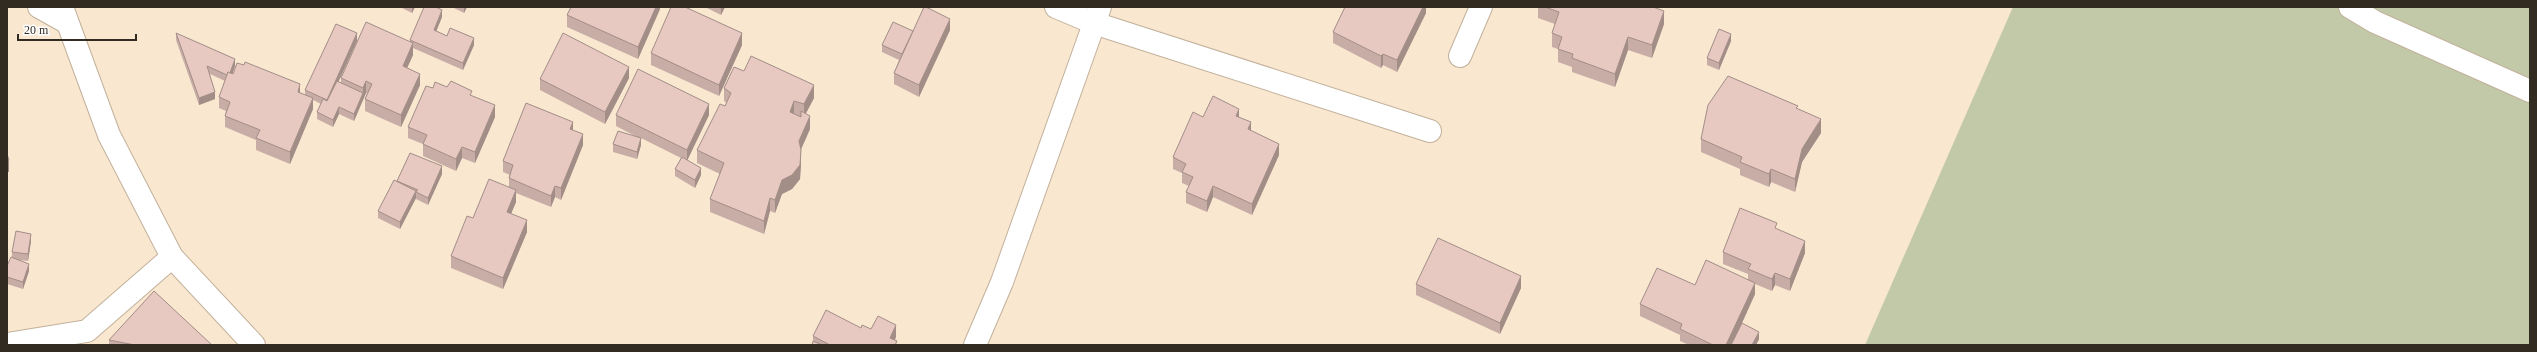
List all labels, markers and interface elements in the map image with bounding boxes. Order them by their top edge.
scale bar [18,16,136,42]
text: 20 m [24,23,49,37]

